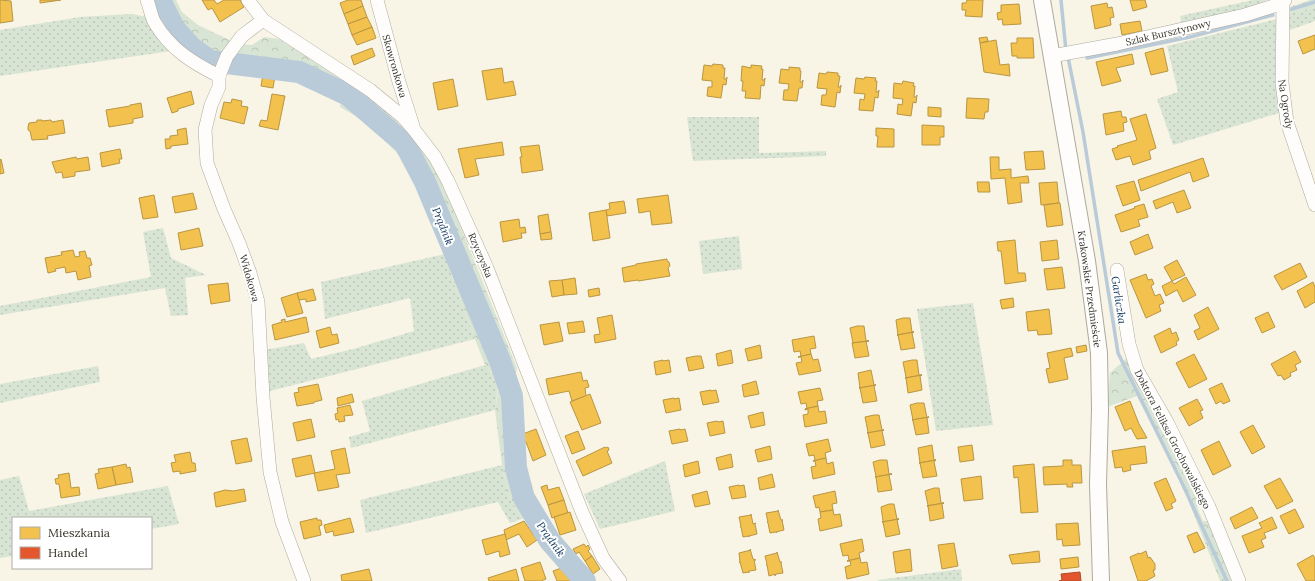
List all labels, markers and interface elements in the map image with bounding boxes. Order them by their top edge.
street label: Szlak Bursztynowy [1124,16,1213,49]
street label: Skowronkowa [379,33,410,99]
street label: Na Ogrody [1275,78,1296,131]
water label: Prądnik [429,205,457,247]
street label: Krakowskie Przedmieście [1075,230,1104,349]
street label: Rzyczyska [465,231,496,280]
street label: Widokowa [237,253,262,303]
water label: Garliczka [1108,275,1130,326]
street label: Doktora Feliksa Grochowalskiego [1132,367,1214,511]
legend [12,517,152,569]
water label: Prądnik [534,519,568,559]
text: Mieszkania [48,525,110,540]
text: Handel [48,545,88,560]

